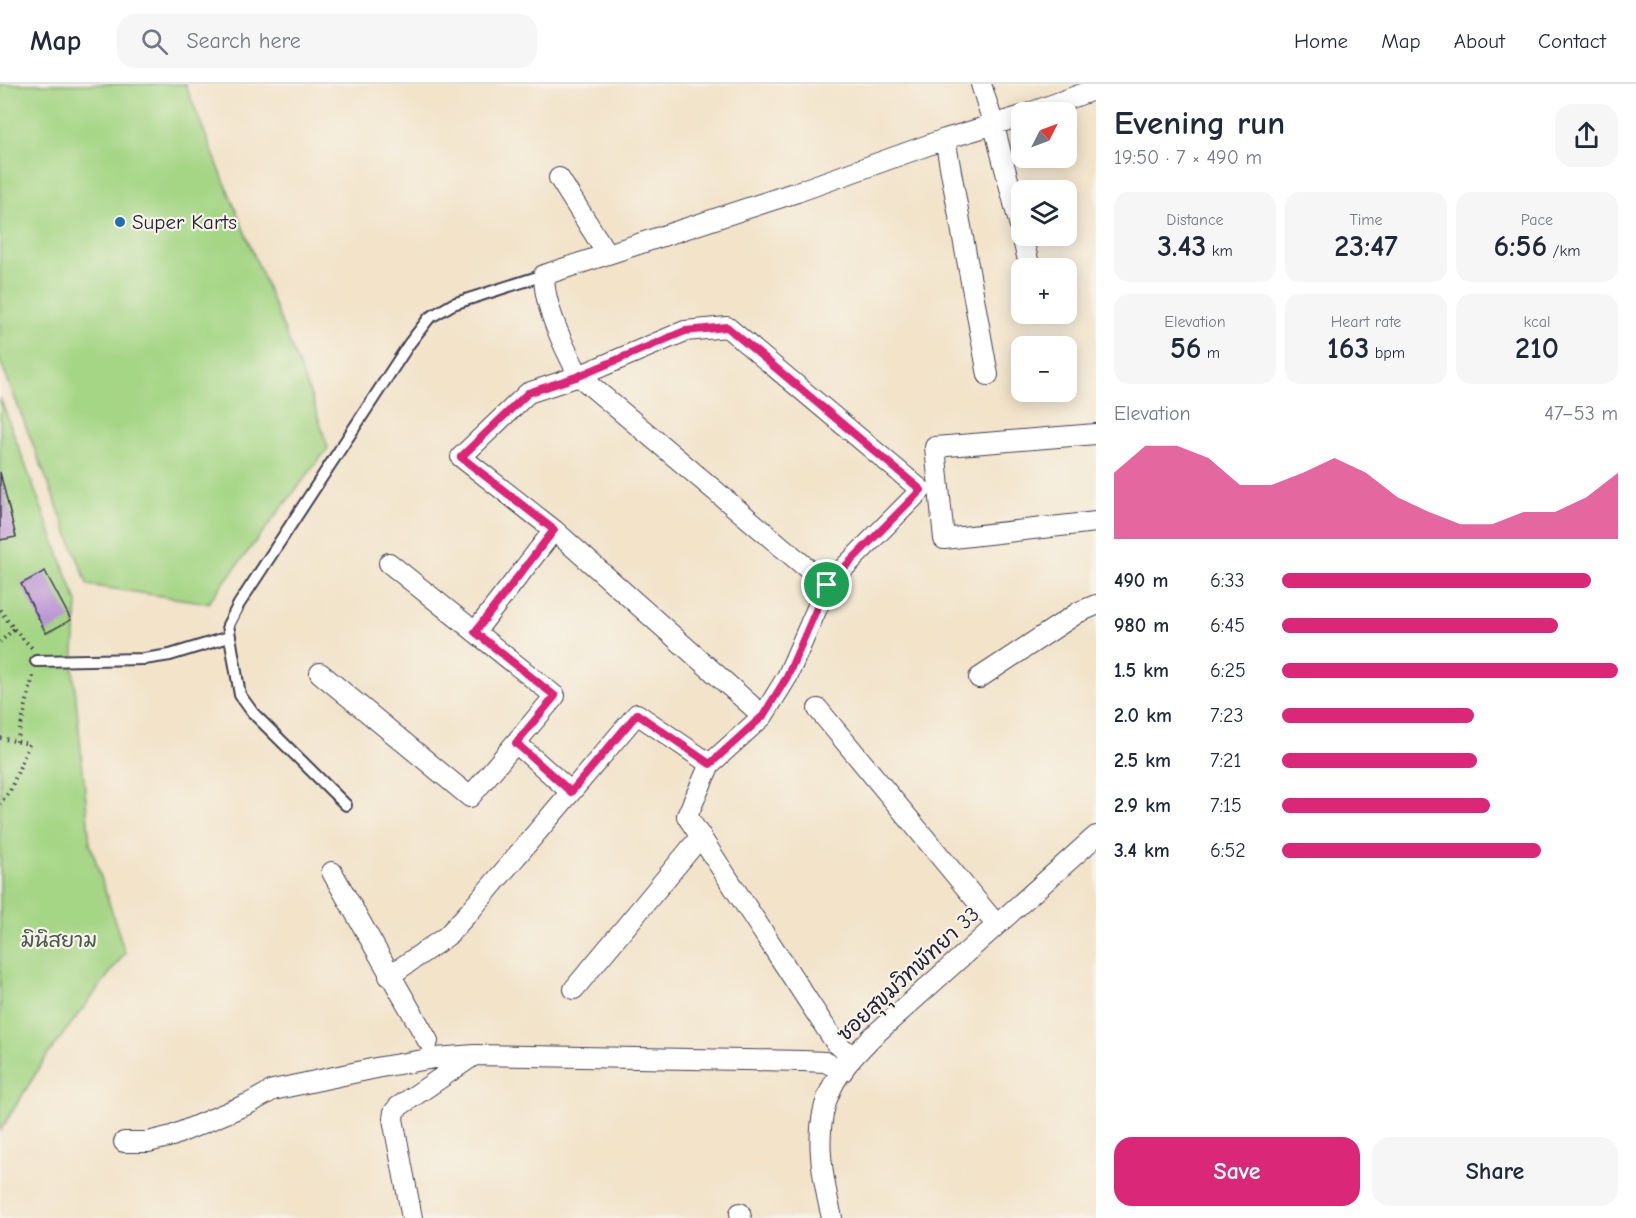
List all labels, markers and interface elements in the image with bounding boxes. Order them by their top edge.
search box [117,14,537,68]
text: Map [30,25,81,57]
icon: search [138,25,171,58]
text: Search here [186,28,301,54]
text: Home [1294,29,1348,53]
text: Map [1381,29,1421,53]
text: About [1454,29,1505,53]
text: Contact [1538,29,1606,53]
north arrow [1011,102,1077,168]
map controls [1011,102,1077,402]
text: Evening run [1114,104,1285,142]
button: share [1555,104,1618,167]
text: 19:50 · 7 × 490 m [1114,146,1262,169]
button: layers [1011,180,1077,246]
place label: Super Karts [132,210,237,234]
text: Distance [1166,211,1224,229]
text: Time [1349,211,1383,229]
text: Pace [1521,211,1553,229]
marker: Super Karts [113,215,127,229]
text: 3.43 [1157,229,1206,264]
text: 23:47 [1334,229,1398,264]
text: 6:56 [1494,229,1547,264]
text: km [1206,242,1233,260]
text: /km [1547,242,1580,260]
button: + [1011,258,1077,324]
text: Elevation [1164,313,1226,331]
text: Heart rate [1331,313,1401,331]
text: kcal [1524,313,1550,331]
text: 56 [1170,331,1202,366]
text: 163 [1327,331,1369,366]
text: 210 [1515,331,1559,366]
button: − [1011,336,1077,402]
text: m [1202,344,1220,362]
text: bpm [1369,344,1405,362]
text: Elevation [1114,402,1191,425]
text: 47–53 m [1544,402,1618,425]
pin [801,559,852,610]
icon: arrive [810,568,843,601]
text: 490 m [1114,569,1168,592]
text: 6:33 [1210,569,1245,592]
text: 980 m [1114,614,1169,637]
text: 6:45 [1210,614,1245,637]
text: 1.5 km [1114,659,1169,682]
text: 6:25 [1210,659,1246,682]
text: 2.0 km [1114,704,1172,727]
text: 7:23 [1210,704,1244,727]
text: 2.5 km [1114,749,1171,772]
text: 7:21 [1210,749,1241,772]
text: 2.9 km [1114,794,1171,817]
text: 7:15 [1210,794,1242,817]
text: 3.4 km [1114,839,1170,862]
text: 6:52 [1210,839,1246,862]
street label: ซอยสุขุมวิทพัทยา 33 [832,902,987,1049]
park label: มินิสยาม [21,928,97,952]
button: Save [1114,1137,1360,1206]
button: Share [1372,1137,1618,1206]

